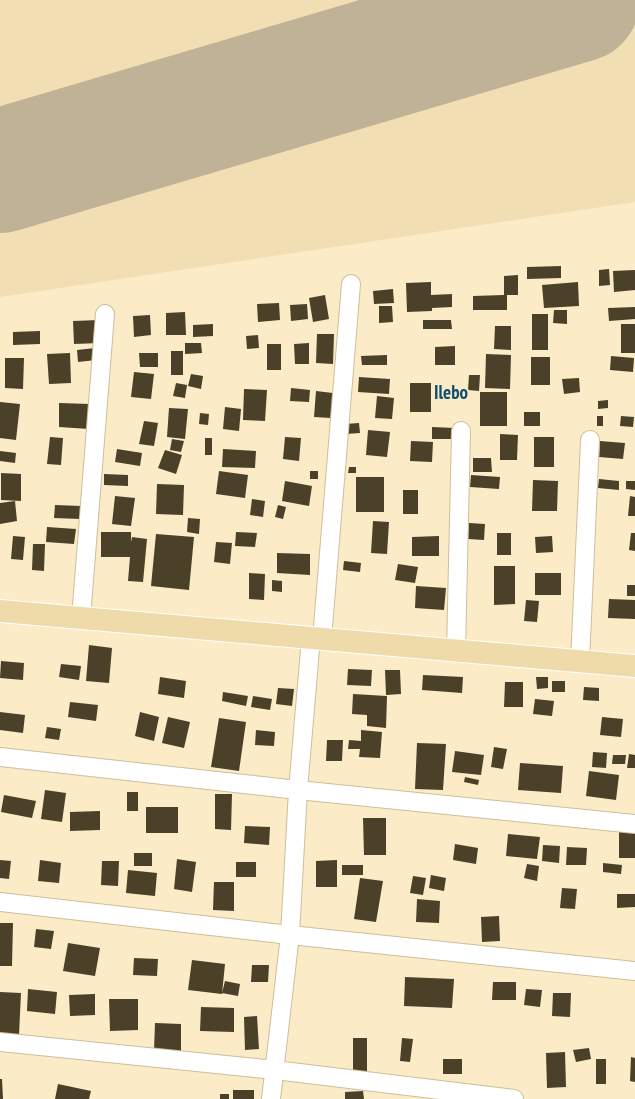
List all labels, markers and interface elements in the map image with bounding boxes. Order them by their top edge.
district label: Ilebo [434,383,468,405]

